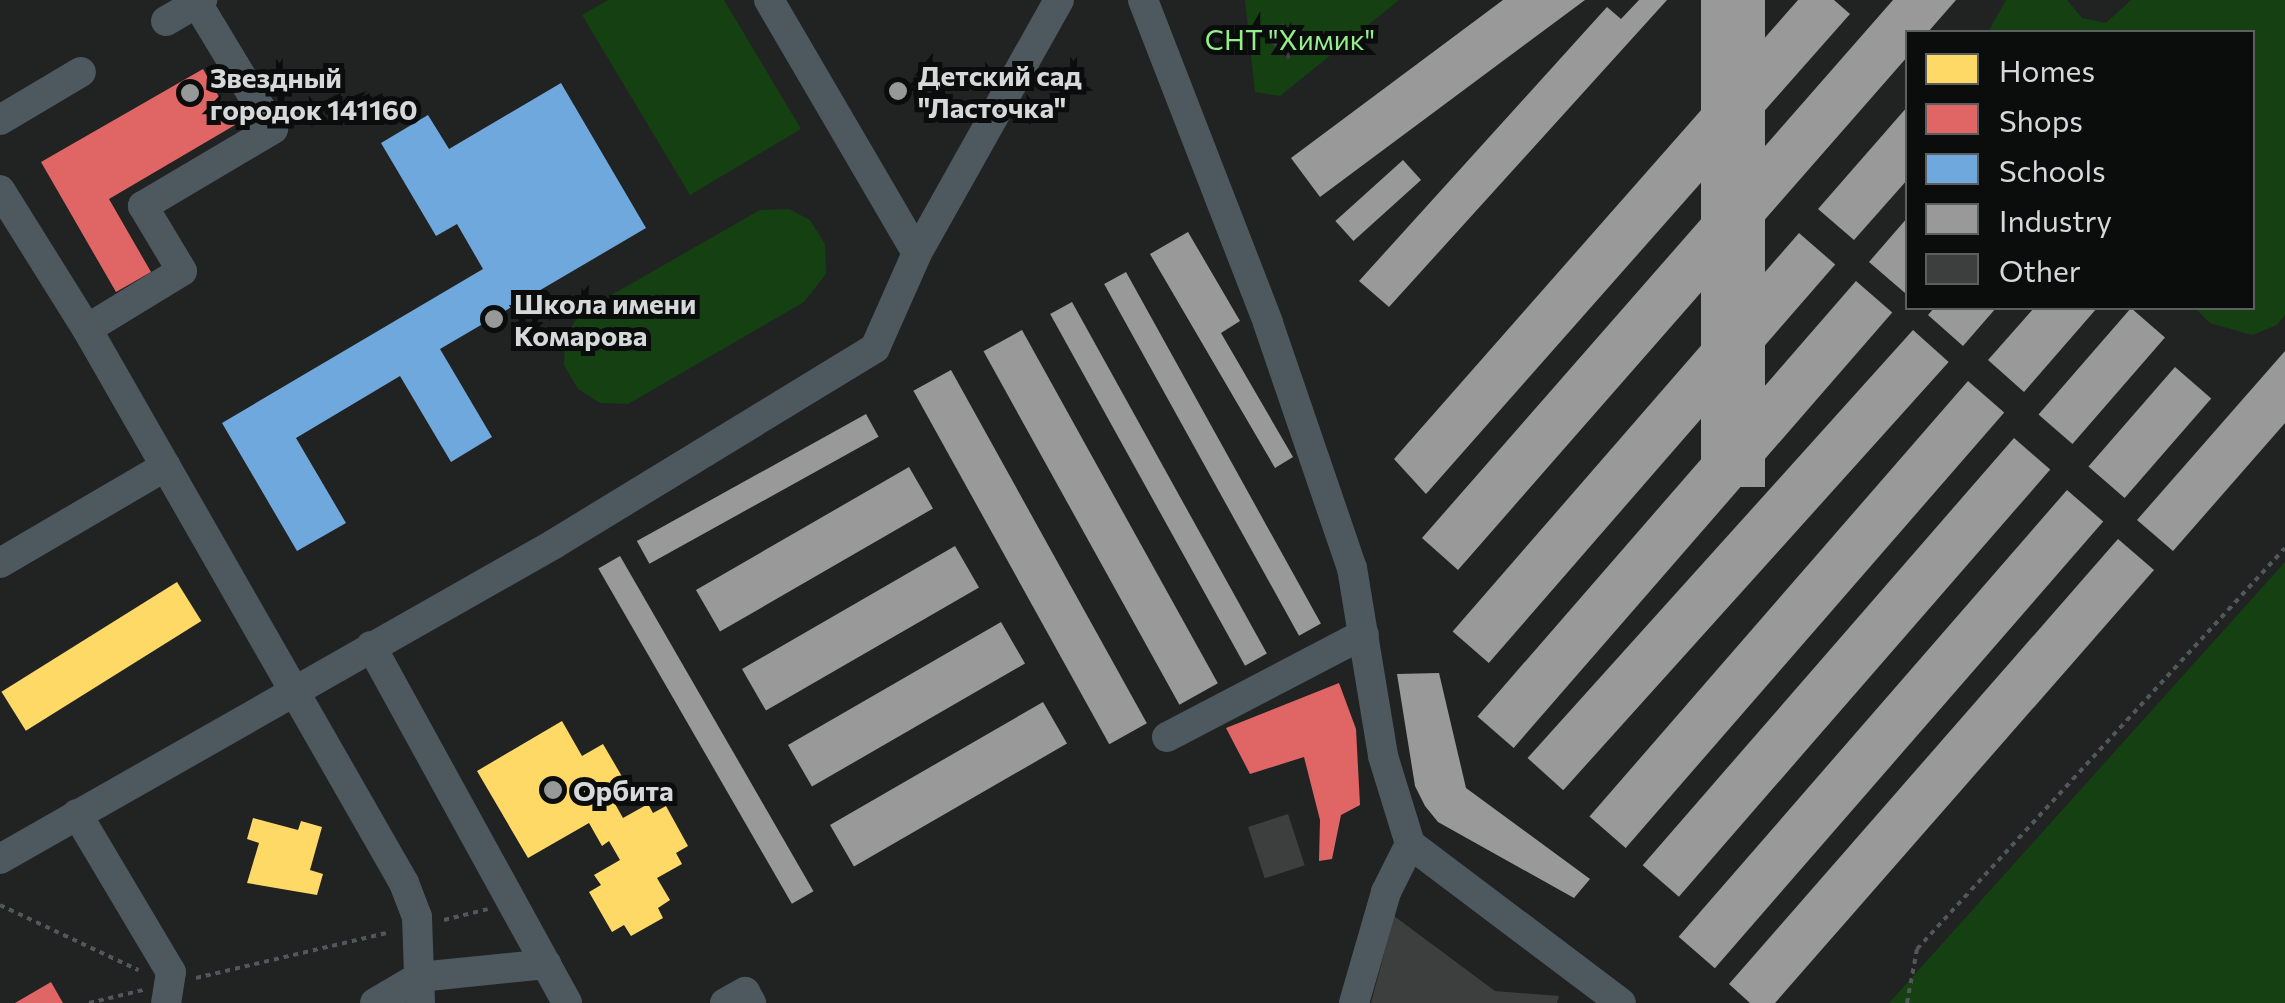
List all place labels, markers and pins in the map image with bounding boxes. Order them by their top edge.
place label: Детский сад "Ласточка" [918,58,1082,124]
place label: Звездный городок 141160 [210,60,418,126]
marker: Детский сад "Ласточка" [887,80,909,102]
marker: Звездный городок 141160 [179,82,201,104]
place label: Школа имени Комарова [514,286,696,352]
marker: Школа имени Комарова [483,308,505,330]
place label: Орбита [573,773,674,807]
marker: Орбита [542,779,564,801]

